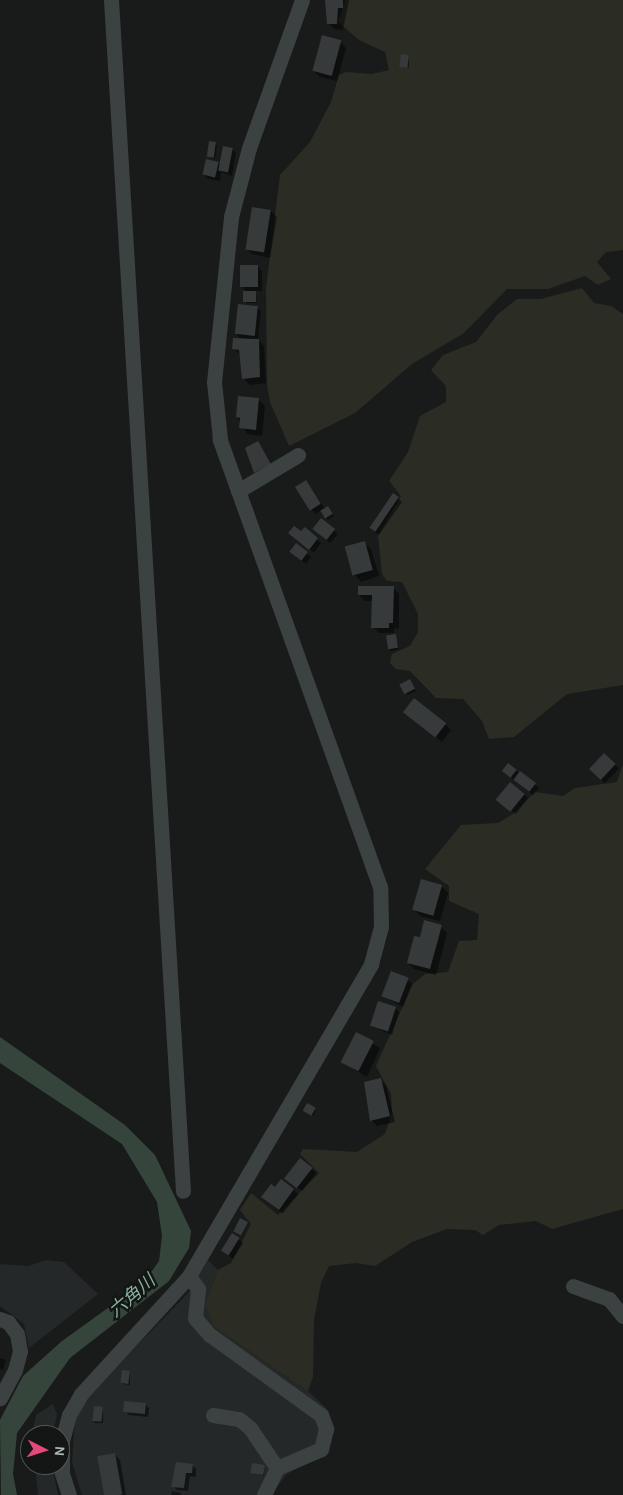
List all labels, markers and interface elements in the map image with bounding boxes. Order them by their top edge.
water label: 六角川 [105,1270,159,1322]
north arrow [20,1425,70,1475]
text: N [51,1446,68,1457]

